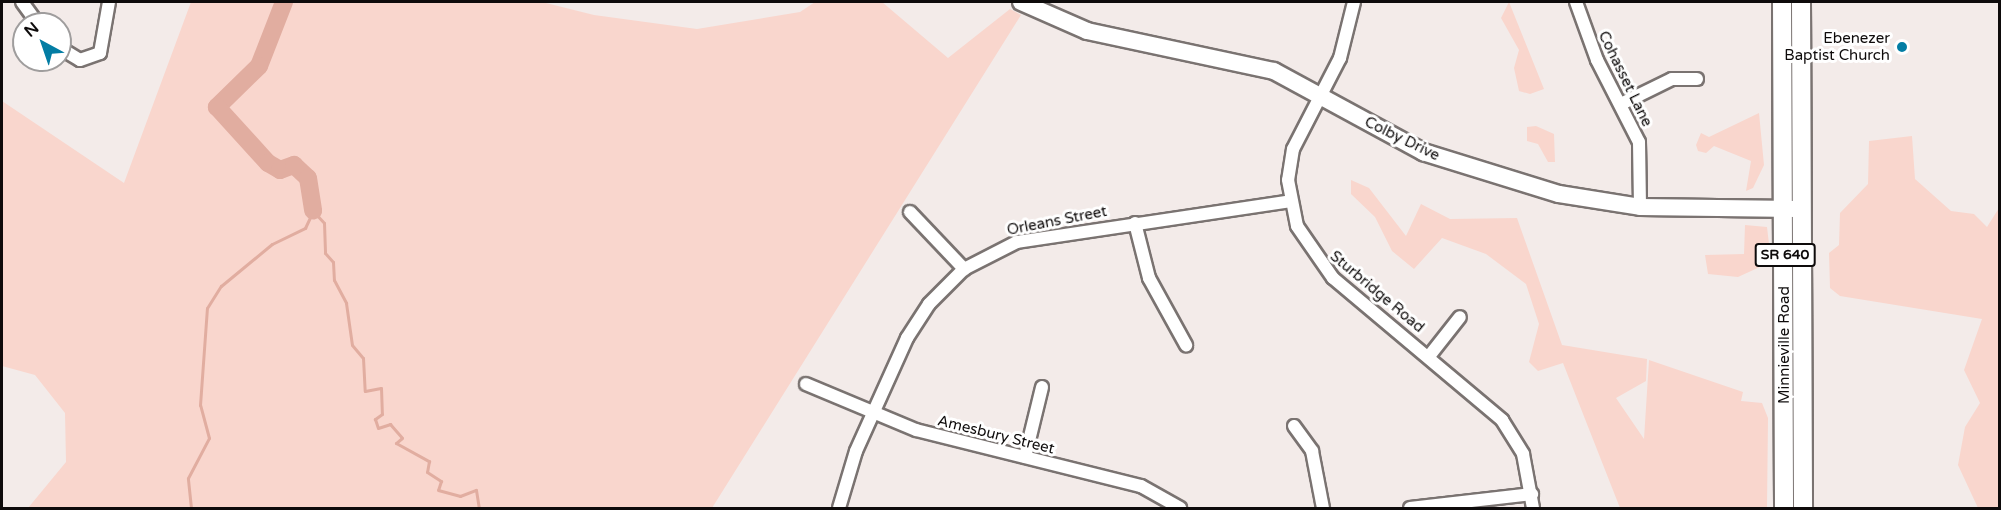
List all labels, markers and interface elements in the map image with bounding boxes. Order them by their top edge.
north arrow [12,12,72,72]
text: N [20,18,43,42]
street label: Cohasset Lane [1594,28,1656,130]
place label: Ebenezer Baptist Church [1784,29,1890,64]
marker: Ebenezer Baptist Church [1895,40,1909,54]
street label: Colby Drive [1362,113,1442,165]
street label: Orleans Street [1005,202,1109,240]
road number: SR 640 [1754,244,1816,266]
street label: Sturbridge Road [1326,247,1428,337]
street label: Minnieville Road [1776,286,1794,404]
street label: Amesbury Street [936,412,1056,458]

